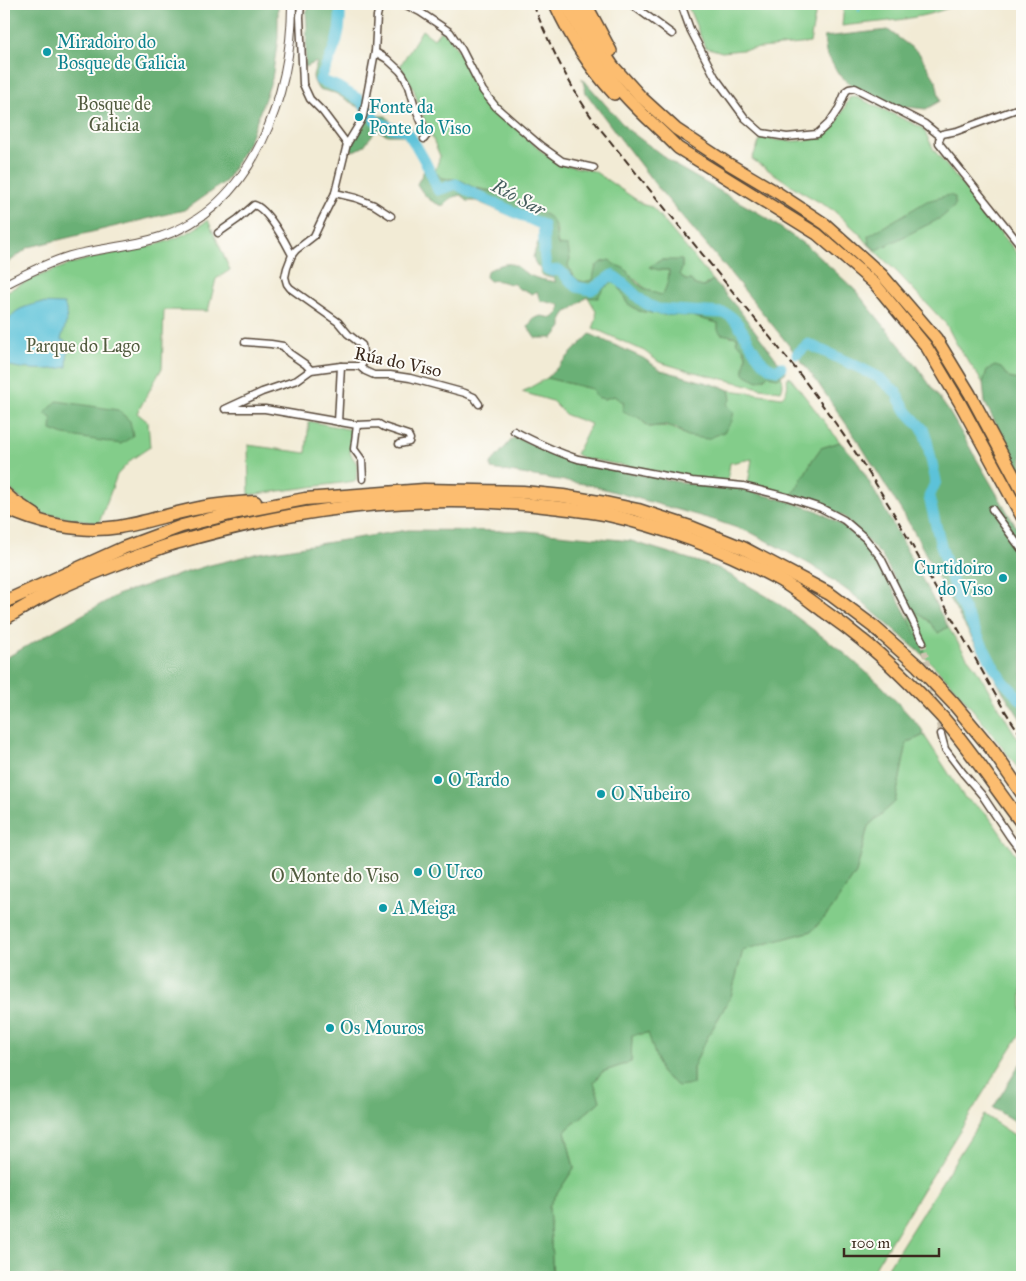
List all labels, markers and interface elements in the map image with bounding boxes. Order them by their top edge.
place label: Miradoiro do Bosque de Galicia [57,31,186,75]
marker: Miradoiro do Bosque de Galicia [41,46,53,58]
park label: Bosque de Galicia [77,93,151,136]
place label: Fonte da Ponte do Viso [369,96,471,139]
marker: Fonte da Ponte do Viso [353,111,365,123]
water label: Río Sar [487,173,550,222]
park label: Parque do Lago [26,335,140,358]
street label: Rúa do Viso [352,342,444,382]
place label: Curtidoiro do Viso [914,557,993,600]
marker: Curtidoiro do Viso [997,572,1009,584]
place label: O Tardo [448,769,509,791]
marker: O Tardo [432,774,444,786]
place label: O Nubeiro [611,783,690,805]
marker: O Nubeiro [595,788,607,800]
place label: O Urco [428,861,483,883]
park label: O Monte do Viso [271,865,399,887]
marker: O Urco [412,866,424,878]
place label: A Meiga [392,897,456,920]
marker: A Meiga [377,902,389,914]
place label: Os Mouros [340,1017,424,1039]
marker: Os Mouros [324,1022,336,1034]
scale bar [844,1226,938,1258]
text: 100 m [851,1234,891,1252]

